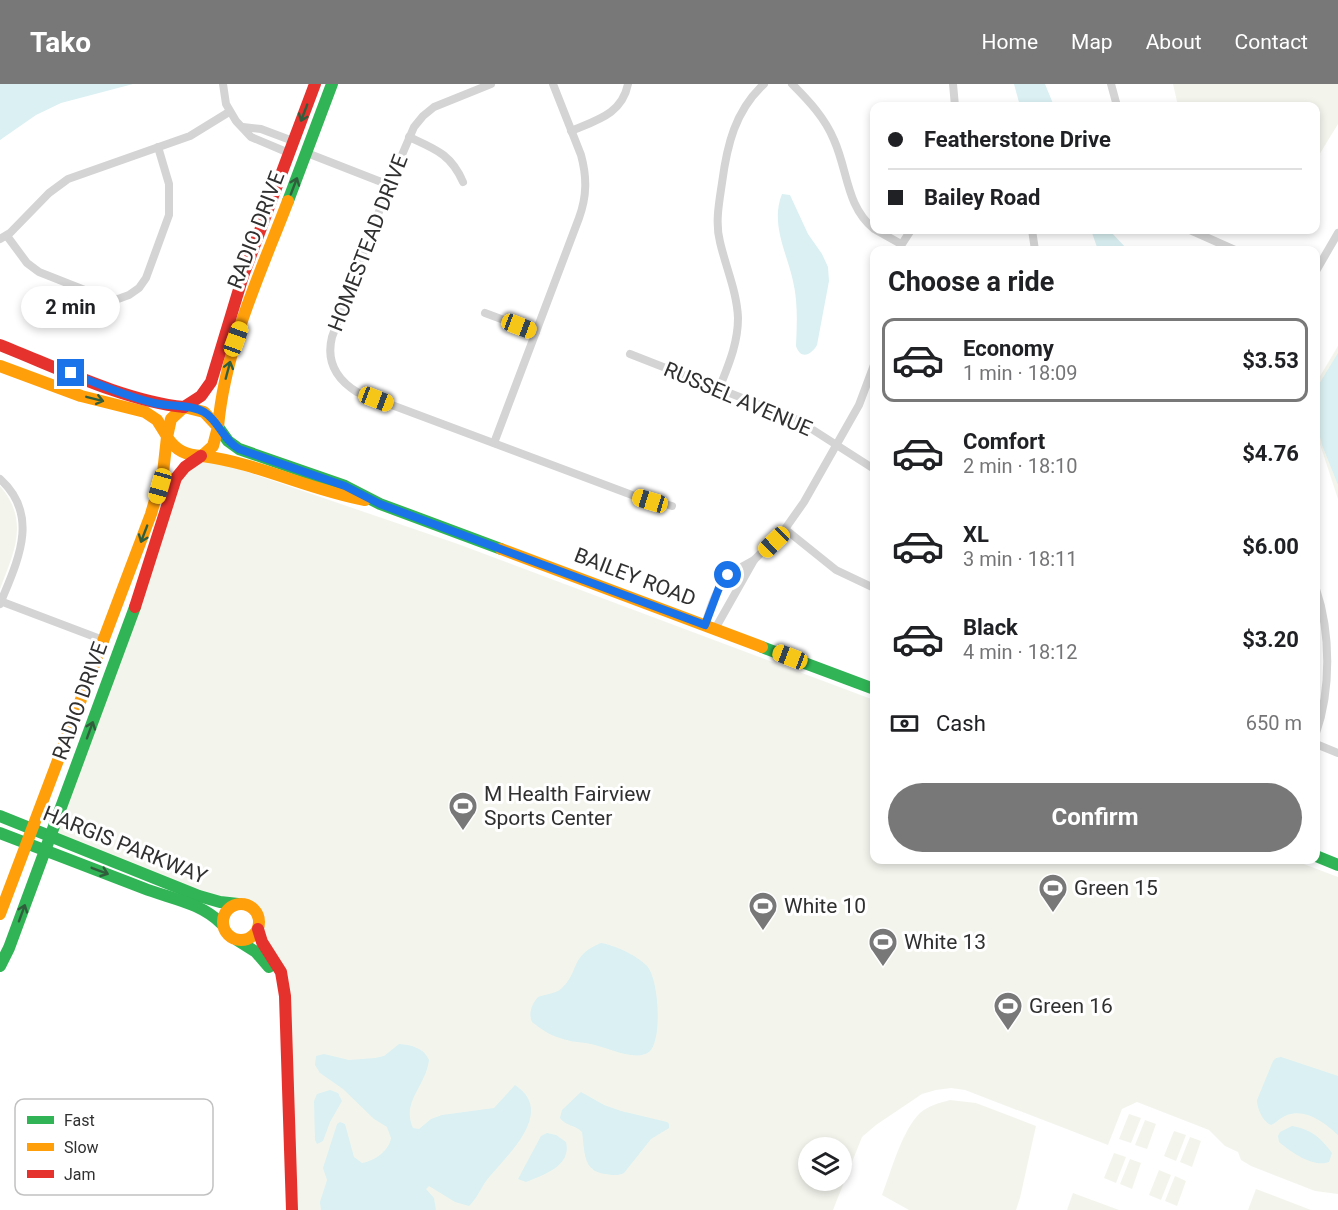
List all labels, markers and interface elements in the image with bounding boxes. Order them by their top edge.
text: Tako [30,26,91,59]
text: Home [982,30,1038,54]
text: Map [1071,30,1113,54]
text: About [1146,30,1202,54]
text: Contact [1235,30,1308,54]
one-way arrow [298,103,309,121]
text: Featherstone Drive [924,127,1111,152]
street label: HOMESTEAD DRIVE [323,151,413,335]
street label: RADIO DRIVE [223,168,289,292]
one-way arrow [289,178,300,196]
text: Bailey Road [924,185,1040,210]
text: Choose a ride [888,266,1054,298]
callout: 2 min [22,286,121,328]
text: 2 min [45,295,96,319]
car [499,311,539,341]
car [221,319,251,359]
icon: car [891,333,945,387]
text: Economy [963,336,1054,361]
text: $3.53 [1242,348,1299,373]
street label: RUSSEL AVENUE [660,357,816,441]
route end [57,359,84,386]
one-way arrow [222,361,234,380]
text: 1 min · 18:09 [963,361,1078,385]
car [356,384,396,414]
one-way arrow [85,394,104,406]
icon: car [891,426,945,480]
text: Comfort [963,429,1045,454]
text: $4.76 [1242,441,1299,466]
text: 2 min · 18:10 [963,454,1078,478]
car [146,466,174,506]
car [630,487,670,515]
icon: car [891,519,945,573]
text: XL [963,522,989,547]
car [755,523,793,561]
one-way arrow [138,524,149,543]
text: $6.00 [1242,534,1299,559]
street label: BAILEY ROAD [571,543,699,611]
text: 3 min · 18:11 [963,547,1078,571]
route start [714,561,741,588]
icon: car [891,612,945,666]
text: Black [963,615,1018,640]
text: $3.20 [1242,627,1299,652]
street label: RADIO DRIVE [48,639,112,763]
text: 4 min · 18:12 [963,640,1078,664]
car [770,642,810,672]
icon: cash [888,707,921,740]
text: Cash [936,711,986,736]
text: 650 m [1246,711,1302,735]
one-way arrow [85,721,96,739]
place label: M Health Fairview Sports Center [484,782,651,830]
button: Confirm [888,783,1302,852]
sports icon: M Health Fairview Sports Center [447,790,479,832]
street label: HARGIS PARKWAY [40,801,211,889]
one-way arrow [90,867,109,878]
sports icon: Green 15 [1037,872,1069,914]
place label: Green 15 [1074,876,1158,900]
sports icon: White 10 [747,890,779,932]
place label: White 10 [784,894,866,918]
one-way arrow [18,904,29,922]
sports icon: White 13 [867,926,899,968]
place label: White 13 [904,930,986,954]
sports icon: Green 16 [992,990,1024,1032]
place label: Green 16 [1029,994,1113,1018]
legend [15,1099,213,1195]
text: Fast [64,1111,95,1130]
map controls [798,1137,852,1191]
button: layers [798,1137,852,1191]
text: Slow [64,1138,99,1157]
text: Jam [64,1165,96,1184]

